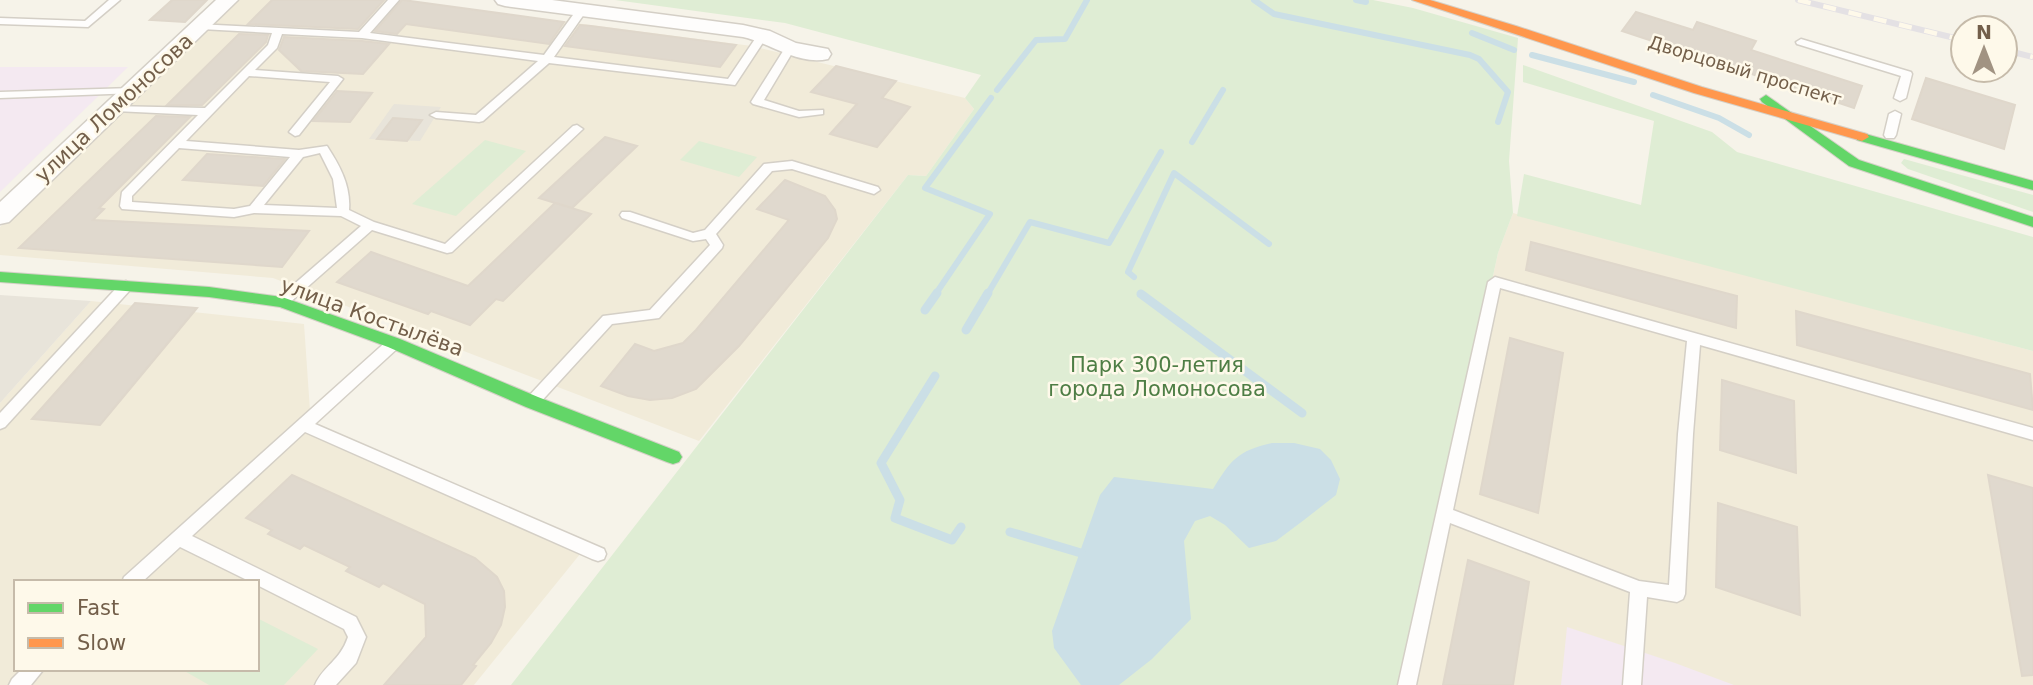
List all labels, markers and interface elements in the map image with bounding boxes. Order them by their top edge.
north arrow [1949,14,2019,84]
text: N [1976,21,1992,43]
street label: улица Ломоносова [30,29,198,187]
street label: Дворцовый проспект [1646,31,1844,110]
street label: улица Костылёва [277,273,467,361]
park label: Парк 300-летия города Ломоносова [1048,353,1266,401]
legend [14,580,259,671]
text: Fast [77,596,119,620]
text: Slow [77,631,126,655]

